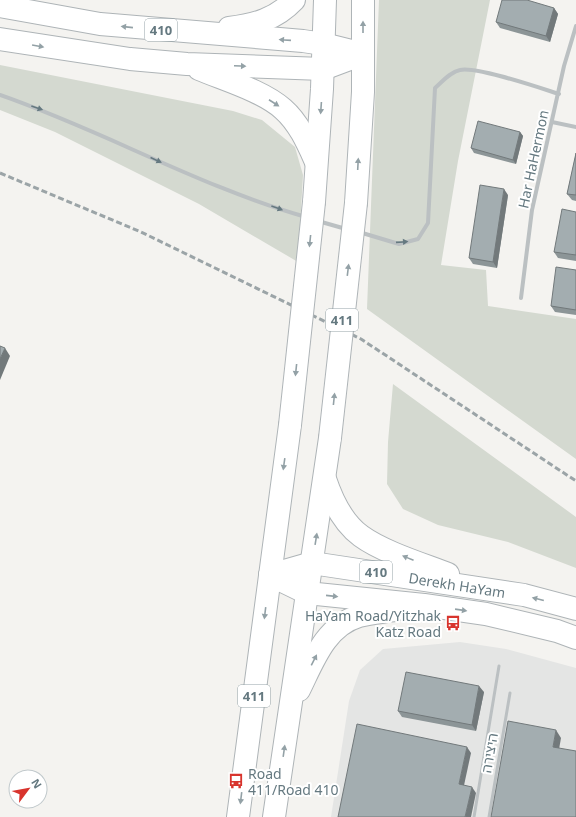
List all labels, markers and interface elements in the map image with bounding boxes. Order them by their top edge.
road number: 410 [145,19,177,41]
one-way arrow [360,20,366,33]
one-way arrow [121,24,133,30]
one-way arrow [279,37,291,44]
one-way arrow [32,43,45,49]
one-way arrow [234,63,246,70]
one-way arrow [269,99,279,107]
one-way arrow [317,102,324,114]
one-way arrow [31,105,43,111]
street label: Har HaHermon [513,108,553,210]
one-way arrow [150,156,162,163]
one-way arrow [355,158,362,170]
one-way arrow [271,206,283,212]
one-way arrow [307,235,313,247]
one-way arrow [395,239,408,245]
one-way arrow [345,264,351,276]
road number: 411 [326,309,358,331]
one-way arrow [293,364,300,376]
one-way arrow [331,393,337,405]
one-way arrow [281,458,287,470]
one-way arrow [313,533,319,545]
one-way arrow [402,555,414,561]
road number: 410 [360,561,392,583]
street label: Derekh HaYam [407,568,507,602]
one-way arrow [326,593,338,599]
one-way arrow [532,595,545,601]
place label: HaYam Road/Yitzhak Katz Road [305,606,442,641]
one-way arrow [262,607,268,620]
one-way arrow [455,607,467,613]
bus stop icon: HaYam Road/Yitzhak Katz Road [444,614,462,632]
one-way arrow [311,654,318,666]
road number: 411 [238,685,270,707]
street label: היצירה [476,731,502,775]
one-way arrow [281,745,287,757]
place label: Road 411/Road 410 [248,764,339,799]
north arrow [8,769,48,809]
bus stop icon: Road 411/Road 410 [227,772,245,790]
text: N [28,776,46,791]
one-way arrow [238,792,244,804]

